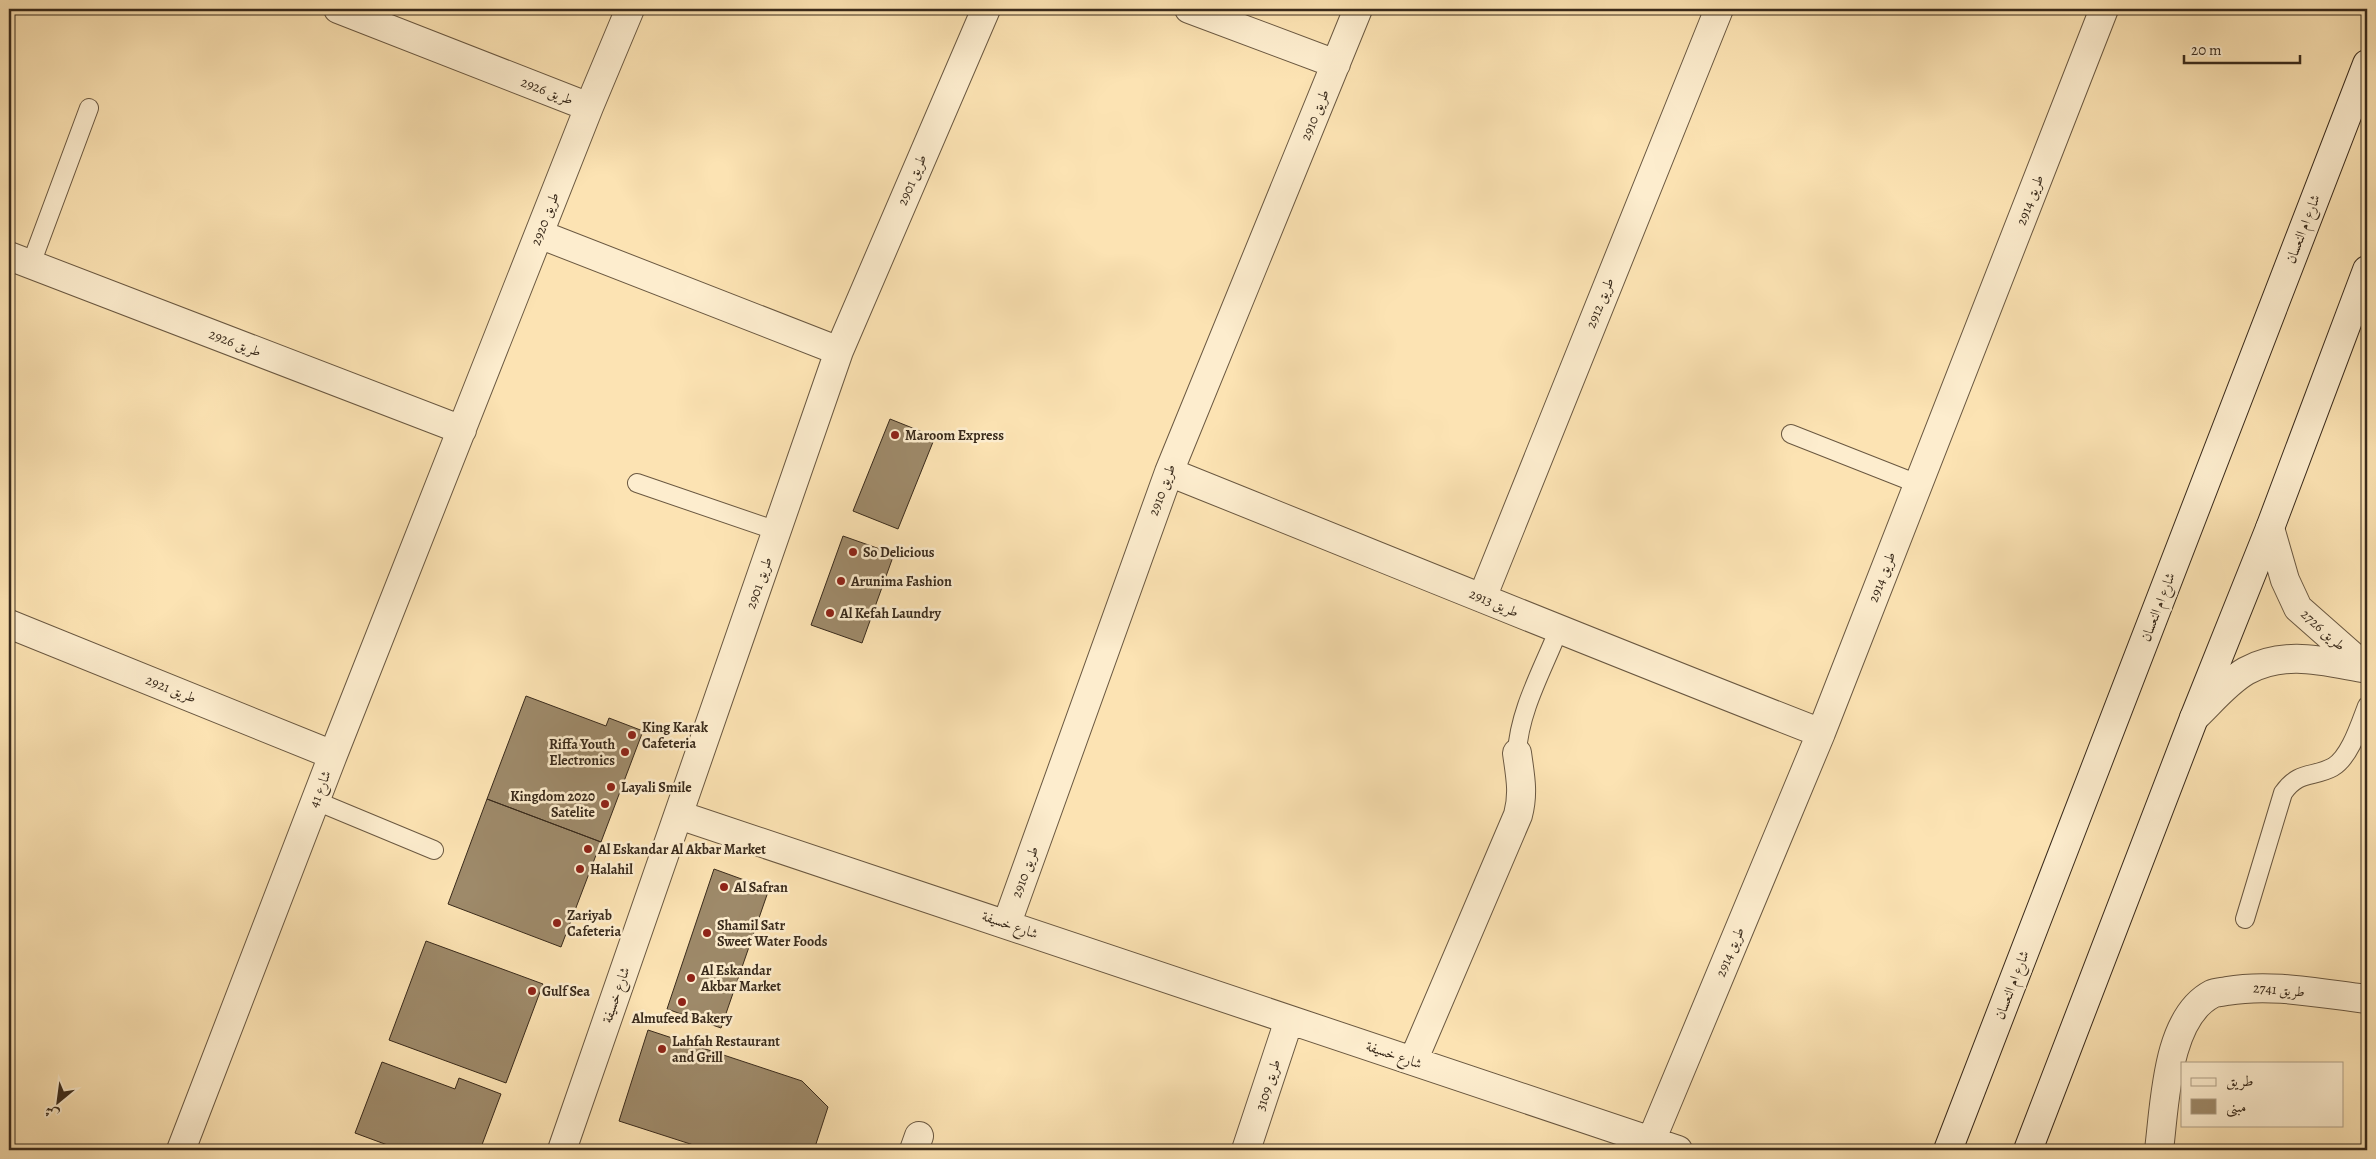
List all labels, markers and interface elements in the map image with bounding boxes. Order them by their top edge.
scale bar [2184,32,2300,64]
text: 20 m [2191,40,2222,60]
street label: طريق 2926 [518,72,576,110]
street label: طريق 2910 [1296,87,1334,143]
street label: طريق 2901 [893,152,931,208]
street label: طريق 2914 [2012,172,2048,228]
street label: طريق 2920 [526,190,564,248]
street label: شارع ام النعسان [2281,192,2328,267]
street label: طريق 2912 [1581,275,1619,331]
street label: طريق 2926 [206,324,264,362]
place label: Maroom Express [905,426,1004,445]
marker: Maroom Express [889,429,901,441]
street label: طريق 2910 [1144,461,1180,518]
place label: So Delicious [863,543,935,562]
marker: So Delicious [847,546,859,558]
street label: طريق 2914 [1864,549,1900,605]
street label: طريق 2901 [741,554,777,611]
street label: شارع ام النعسان [2136,570,2183,645]
place label: Arunima Fashion [850,572,952,591]
marker: Arunima Fashion [835,575,847,587]
street label: طريق 2913 [1466,584,1522,622]
place label: Al Kefah Laundry [839,604,942,623]
street label: طريق 2726 [2297,605,2349,655]
marker: Al Kefah Laundry [824,607,836,619]
street label: طريق 2921 [143,670,199,708]
place label: King Karak Cafeteria [642,718,709,753]
marker: King Karak Cafeteria [626,729,638,741]
place label: Riffa Youth Electronics [549,735,615,770]
marker: Riffa Youth Electronics [619,746,631,758]
street label: شارع 41 [304,768,338,811]
place label: Layali Smile [621,778,692,797]
marker: Layali Smile [605,781,617,793]
place label: Kingdom 2020 Satelite [510,787,596,822]
marker: Kingdom 2020 Satelite [599,798,611,810]
place label: Al Eskandar Al Akbar Market [597,840,766,859]
marker: Al Eskandar Al Akbar Market [582,843,594,855]
street label: طريق 2910 [1007,843,1043,900]
place label: Halahil [590,860,633,879]
marker: Halahil [574,863,586,875]
place label: Al Safran [733,878,788,897]
marker: Al Safran [718,881,730,893]
place label: Zariyab Cafeteria [567,906,621,941]
street label: شارع خسيفة [979,907,1041,945]
place label: Shamil Satr Sweet Water Foods [717,916,828,951]
marker: Zariyab Cafeteria [551,917,563,929]
street label: طريق 2914 [1711,924,1749,980]
marker: Shamil Satr Sweet Water Foods [701,927,713,939]
street label: شارع ام النعسان [1990,948,2037,1023]
place label: Al Eskandar Akbar Market [700,961,782,996]
street label: شارع خسيفة [598,964,636,1026]
marker: Al Eskandar Akbar Market [685,972,697,984]
street label: طريق 2741 [2252,978,2306,1002]
place label: Gulf Sea [542,982,590,1001]
marker: Gulf Sea [526,985,538,997]
marker: Almufeed Bakery [676,996,688,1008]
place label: Almufeed Bakery [631,1009,733,1028]
place label: Lahfah Restaurant and Grill [672,1032,780,1067]
street label: شارع خسيفة [1363,1037,1425,1075]
marker: Lahfah Restaurant and Grill [656,1043,668,1055]
street label: طريق 3109 [1251,1057,1285,1113]
legend [2181,1062,2344,1126]
text: طريق [2226,1071,2253,1091]
north arrow [32,1076,82,1126]
text: مبنى [2226,1097,2246,1118]
text: ش [41,1101,63,1125]

